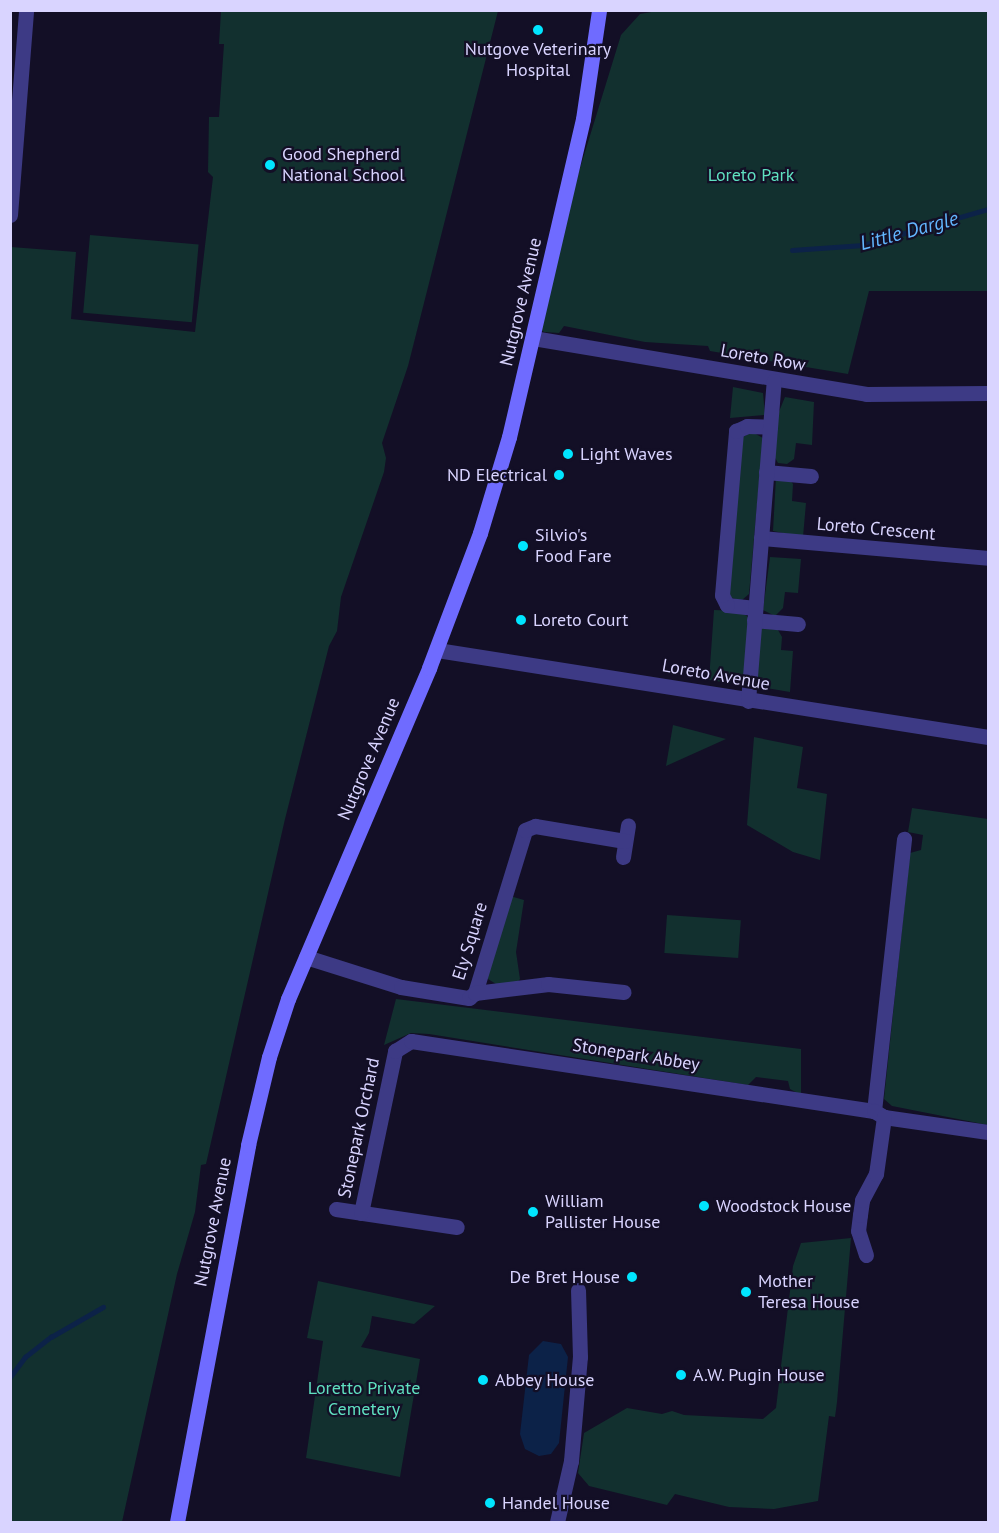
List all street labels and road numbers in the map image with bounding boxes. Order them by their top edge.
street label: Nutgrove Avenue [496,235,546,369]
street label: Loreto Row [719,340,807,376]
street label: Loreto Crescent [816,513,936,545]
street label: Loreto Avenue [660,655,772,695]
street label: Nutgrove Avenue [333,694,405,824]
street label: Ely Square [448,899,492,983]
street label: Stonepark Abbey [570,1034,702,1076]
street label: Stonepark Orchard [334,1056,384,1200]
street label: Nutgrove Avenue [190,1155,236,1289]

